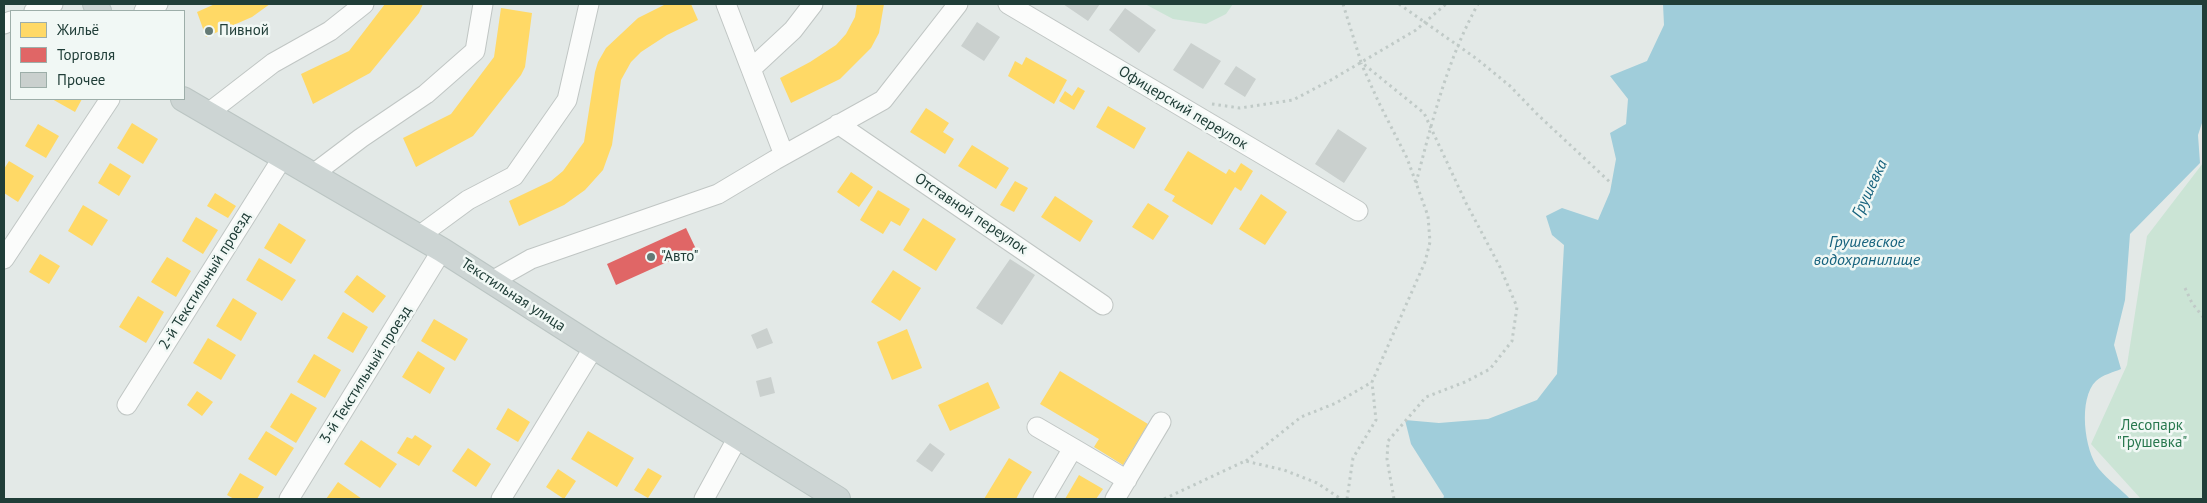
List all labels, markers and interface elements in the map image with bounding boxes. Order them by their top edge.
legend [10,10,185,100]
text: Жильё [57,20,99,39]
place label: Пивной [219,22,269,40]
marker: Пивной [203,25,215,37]
text: Торговля [57,45,115,64]
street label: Офицерский переулок [1115,62,1251,154]
text: Прочее [57,70,105,89]
water label: Грушевка [1848,157,1892,221]
street label: Отставной переулок [911,170,1031,258]
street label: 2-й Текстильный проезд [155,209,255,353]
water label: Грушевское водохранилище [1814,232,1920,270]
place label: "Авто" [661,248,698,266]
marker: "Авто" [645,251,657,263]
street label: Текстильная улица [457,254,569,336]
street label: 3-й Текстильный проезд [316,303,416,447]
park label: Лесопарк "Грушевка" [2117,417,2187,452]

